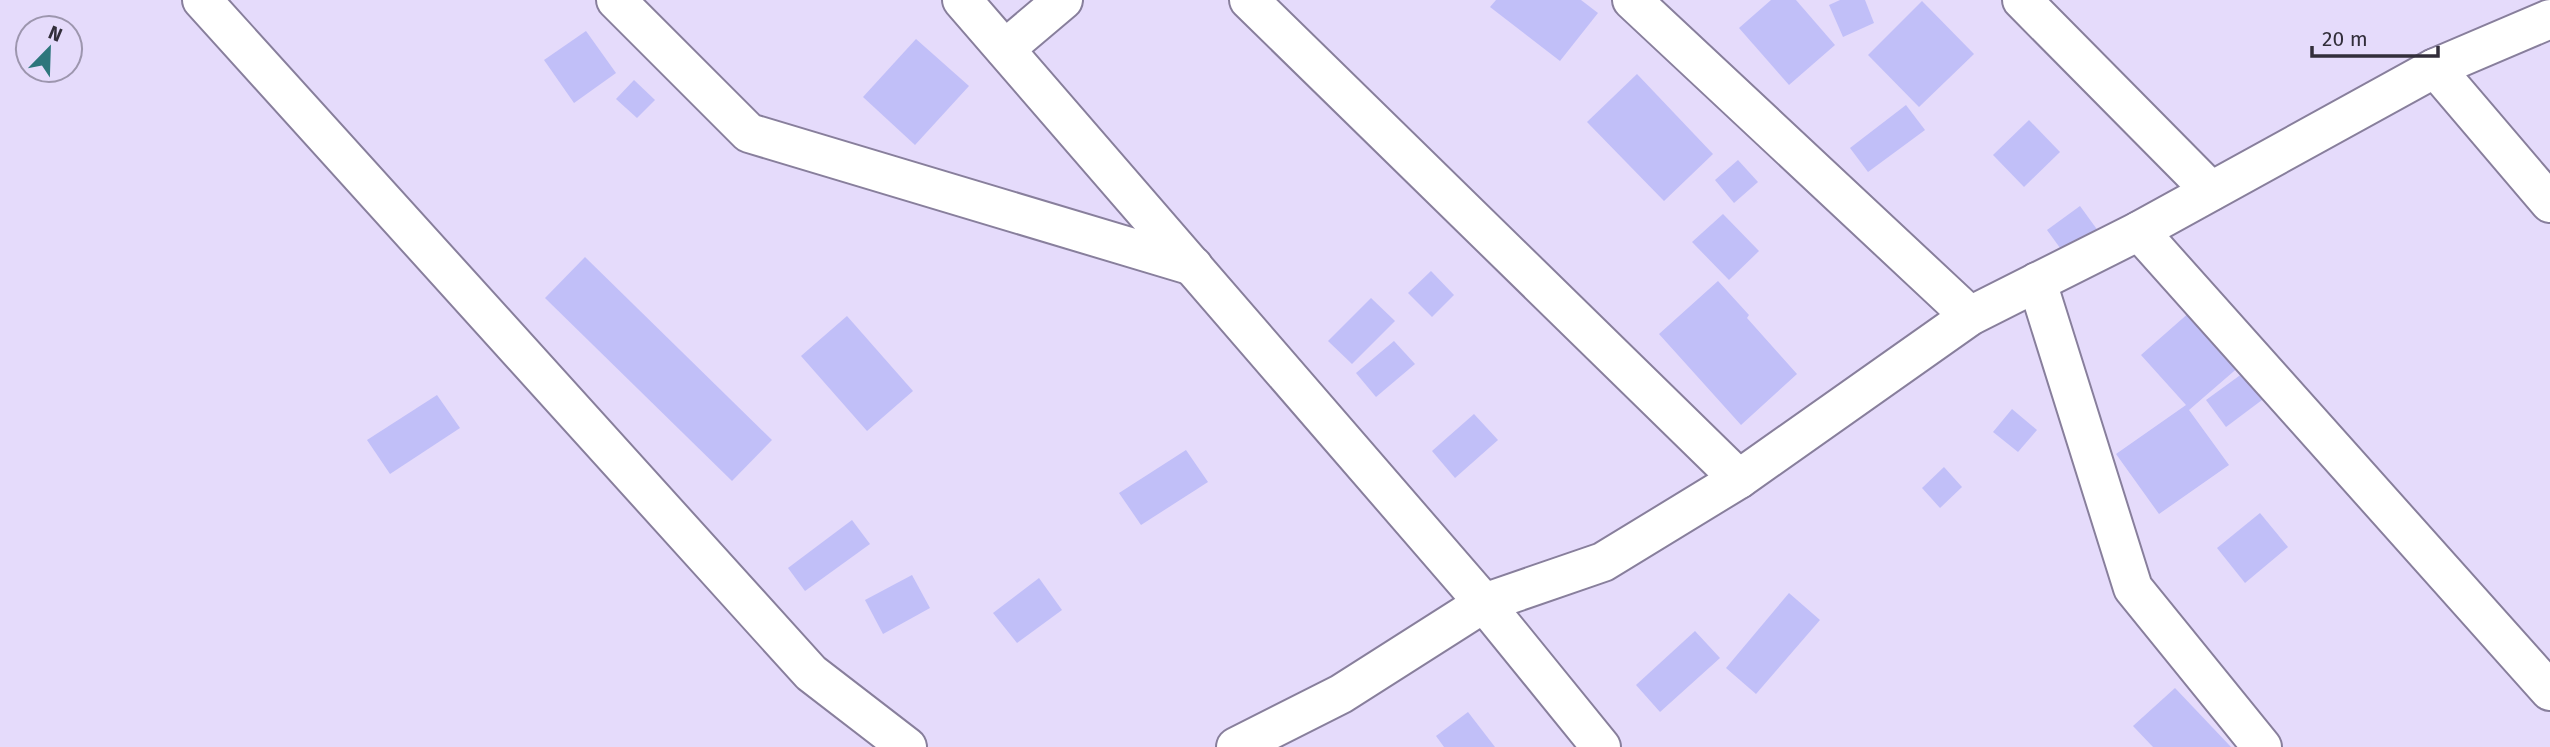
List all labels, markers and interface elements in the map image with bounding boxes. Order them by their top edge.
north arrow [14,14,84,84]
scale bar [2312,14,2438,58]
text: N [45,21,66,47]
text: 20 m [2322,26,2368,52]

